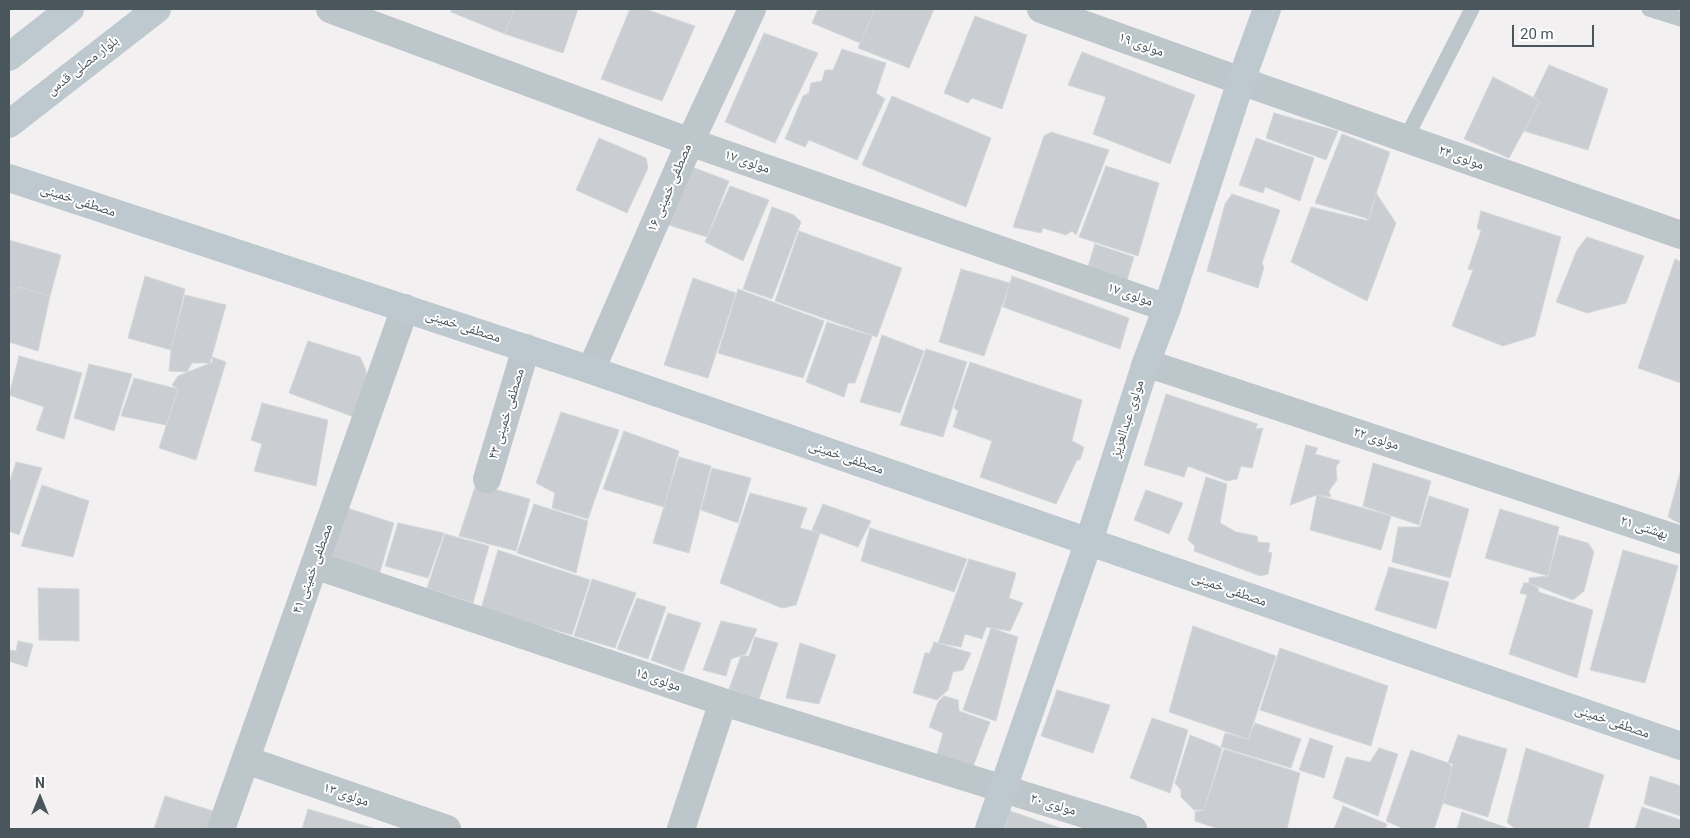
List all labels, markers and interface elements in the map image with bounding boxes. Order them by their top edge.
scale bar [1515,15,1598,47]
text: 20 m [1520,25,1554,43]
street label: مولوی ۱۹ [1116,29,1166,61]
street label: بلوار مصلی قدس [44,33,122,99]
street label: مصطفی خمینی ۱۶ [644,141,696,235]
street label: مولوی ۲۴ [1436,142,1486,174]
street label: مولوی ۱۷ [722,146,772,178]
street label: مصطفی خمینی [38,181,118,221]
street label: مولوی ۱۷ [1105,279,1155,311]
street label: مصطفی خمینی [423,307,503,347]
street label: مصطفی خمینی ۴۳ [485,367,529,461]
street label: مولوی عبدالعزیز [1108,378,1148,460]
street label: مولوی ۲۲ [1351,424,1401,454]
street label: مصطفی خمینی [806,437,886,479]
street label: بهشتی ۲۱ [1618,512,1670,544]
street label: مصطفی خمینی ۴۱ [289,522,337,616]
street label: مصطفی خمینی [1189,569,1269,611]
street label: مولوی ۱۵ [633,664,683,696]
street label: مصطفی خمینی [1572,701,1652,743]
north arrow [15,773,65,823]
text: N [35,775,45,791]
street label: مولوی ۱۳ [321,779,371,811]
street label: مولوی ۲۰ [1028,790,1078,820]

